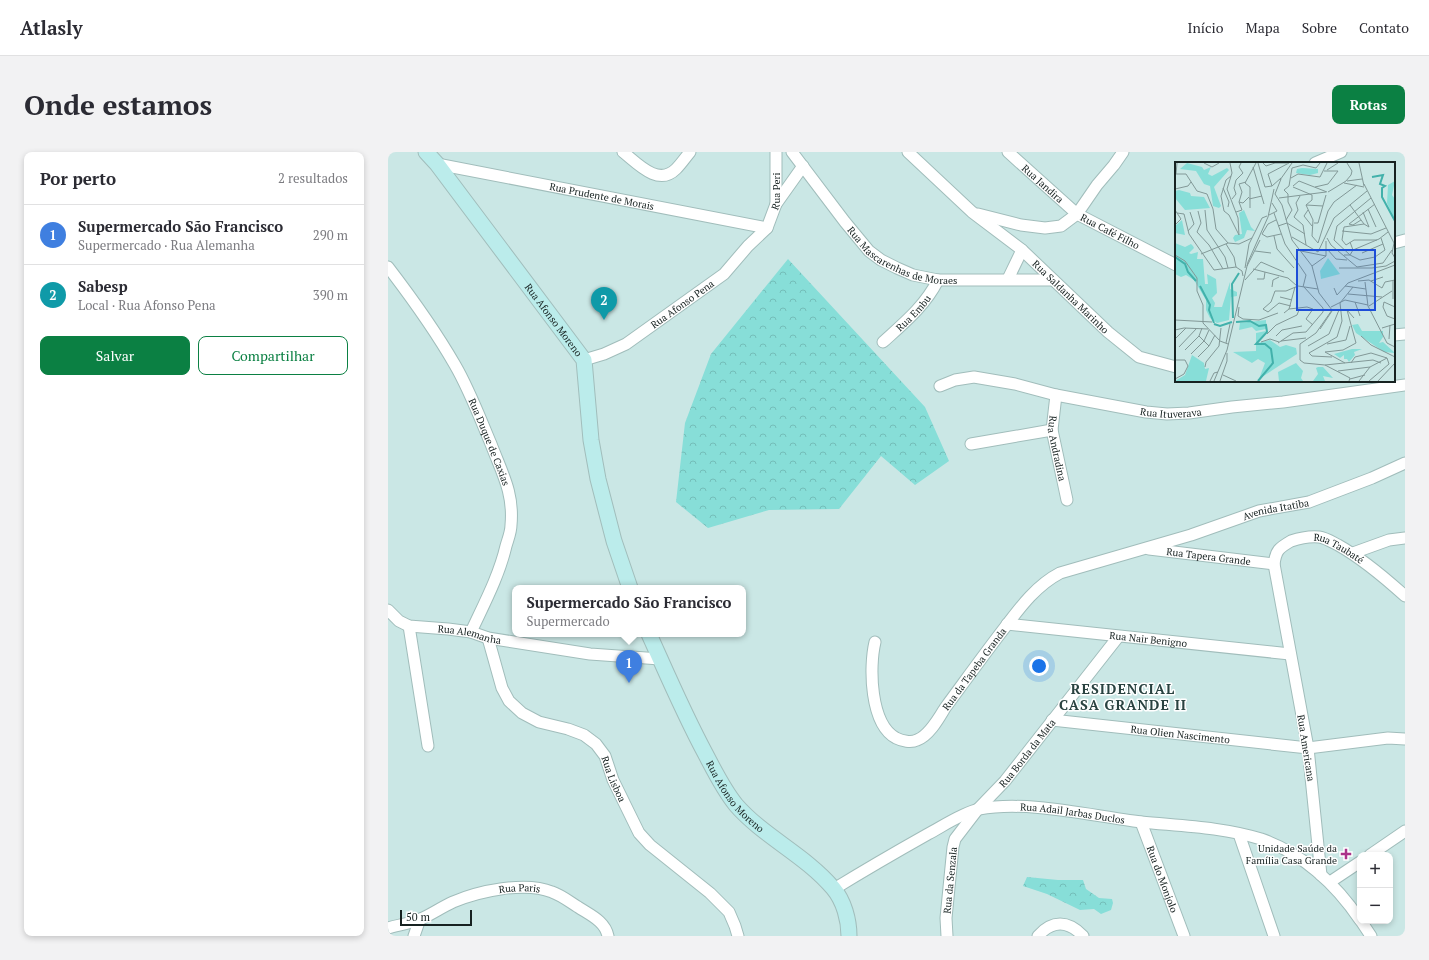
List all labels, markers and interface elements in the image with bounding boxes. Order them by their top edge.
text: Atlasly [20,15,82,40]
text: Início [1188,18,1224,37]
text: Mapa [1246,18,1280,37]
text: Sobre [1302,18,1337,37]
text: Contato [1359,18,1409,37]
button: Rotas [1332,85,1405,124]
text: Onde estamos [24,86,212,123]
street label: Rua Jandira [1019,161,1066,205]
inset map [1175,162,1395,382]
text: Por perto [40,167,116,190]
text: 2 resultados [278,169,348,187]
street label: Rua Peri [768,173,783,212]
street label: Rua Prudente de Morais [548,179,655,212]
street label: Rua Café Filho [1078,210,1142,252]
text: Supermercado São Francisco [78,216,283,236]
street label: Rua Mascarenhas de Moraes [845,224,957,287]
text: 1 [49,226,57,244]
text: 290 m [313,226,348,244]
text: Supermercado · Rua Alemanha [78,236,255,254]
street label: Rua Saldanha Marinho [1030,257,1112,336]
text: Sabesp [78,276,128,296]
street label: Rua Afonso Pena [648,277,716,331]
street label: Rua Afonso Moreno [522,281,586,359]
text: 2 [49,286,57,304]
text: 390 m [313,286,348,304]
pin: 2 [591,287,617,320]
street label: Rua Embu [893,292,934,334]
text: Local · Rua Afonso Pena [78,296,216,314]
button: Salvar [40,336,190,375]
button: Compartilhar [198,336,348,375]
street label: Rua Duque de Caxias [466,396,513,487]
street label: Rua Ituverava [1139,405,1202,420]
street label: Rua Andradina [1045,415,1069,482]
street label: Avenida Itatiba [1241,496,1310,523]
street label: Rua Taubaté [1313,530,1367,566]
street label: Rua Tapera Grande [1166,545,1252,568]
popup [512,585,746,637]
text: Supermercado São Francisco [526,592,732,612]
text: Supermercado [526,612,610,630]
street label: Rua Alemanha [437,622,502,646]
street label: Rua da Tapeba Granda [939,625,1009,713]
street label: Rua Nair Benigno [1109,628,1188,650]
pin: 1 [616,650,642,683]
your location [1029,656,1049,676]
district label: RESIDENCIAL CASA GRANDE II [1059,679,1187,714]
street label: Rua Americana [1294,714,1318,782]
street label: Rua Borda da Mata [996,716,1058,790]
street label: Rua Olien Nascimento [1130,722,1231,746]
street label: Rua Lisboa [599,754,629,804]
street label: Rua Afonso Moreno [704,758,767,835]
street label: Rua Adail Jarbas Duclos [1020,800,1126,826]
place label: Unidade Saúde da Família Casa Grande [1246,842,1337,867]
street label: Rua do Monjolo [1144,844,1181,915]
street label: Rua da Senzala [940,846,959,914]
marker: Unidade Saúde da Família Casa Grande [1340,848,1352,860]
map controls [1357,852,1393,924]
button: + [1357,852,1393,888]
street label: Rua Paris [498,881,542,896]
button: − [1357,888,1393,924]
scale bar [400,908,472,927]
text: 50 m [406,910,430,924]

